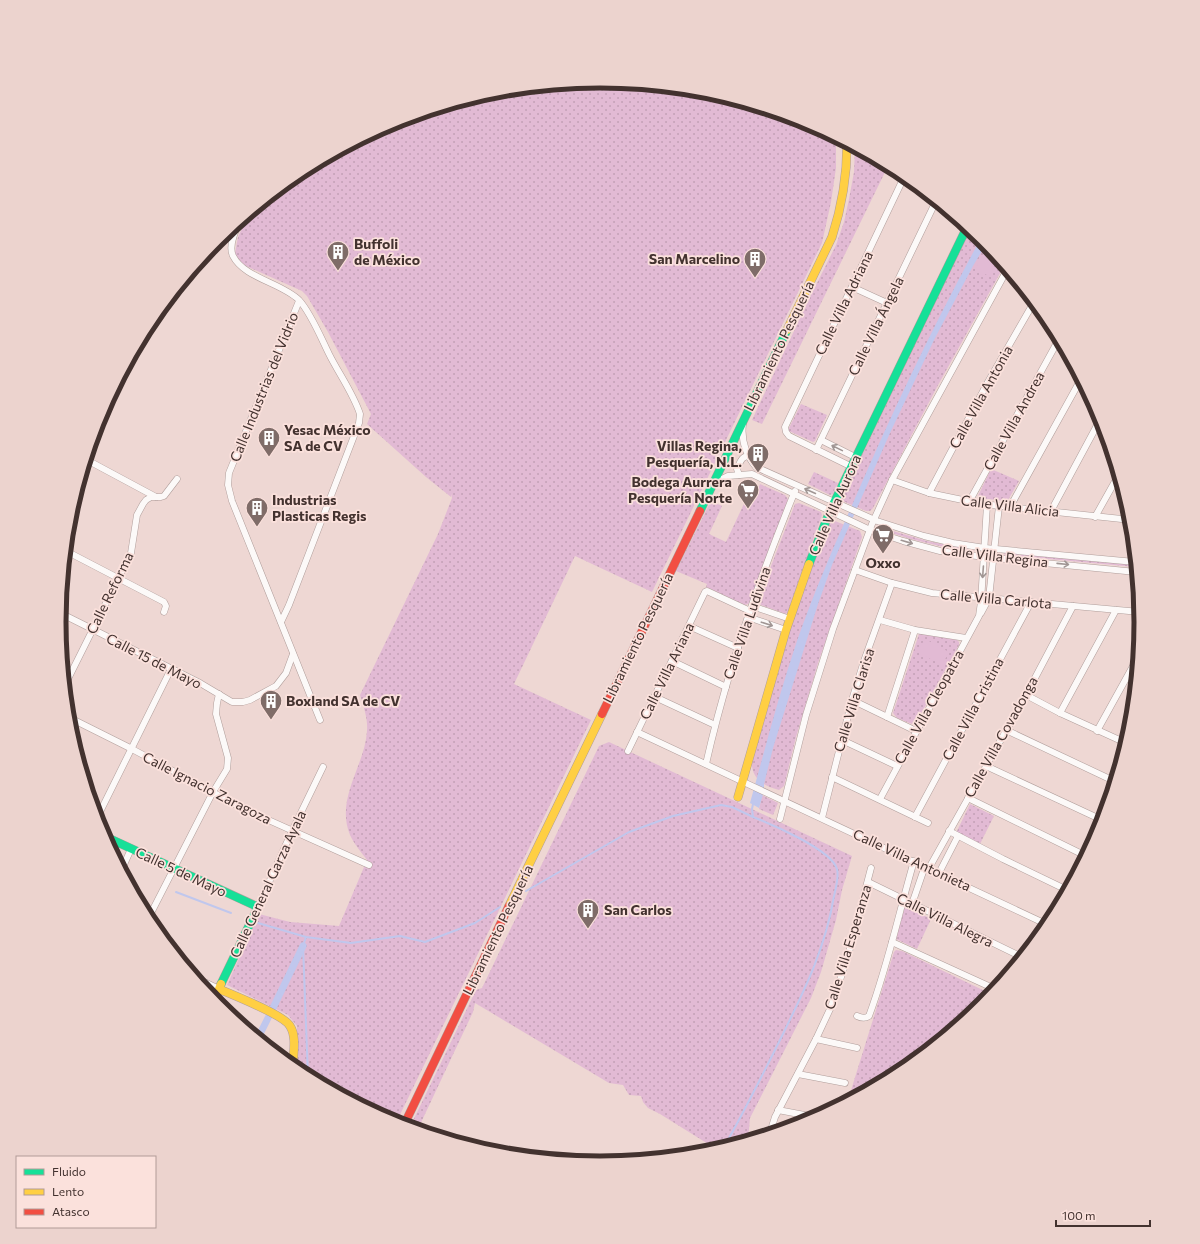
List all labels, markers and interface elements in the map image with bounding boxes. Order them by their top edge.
place label: Buffoli de México [354,235,420,268]
building icon: Buffoli de México [325,239,351,272]
building icon: San Marcelino [742,246,768,279]
street label: Calle Villa Adriana [811,248,876,358]
place label: San Marcelino [649,250,740,267]
street label: Calle Villa Ángela [844,274,907,378]
street label: Libramiento Pesquería [740,278,817,414]
street label: Calle Industrias del Vidrio [226,309,301,464]
street label: Calle Villa Antonia [945,342,1016,451]
street label: Calle Villa Andrea [979,368,1048,473]
place label: Yesac México SA de CV [284,421,371,454]
building icon: Yesac México SA de CV [256,425,282,458]
place label: Villas Regina, Pesquería, N.L. [646,437,742,470]
building icon: Villas Regina, Pesquería, N.L. [745,441,771,474]
one-way arrow [831,444,843,451]
street label: Calle Villa Aurora [805,452,864,558]
place label: Bodega Aurrera Pesquería Norte [628,473,732,506]
supermarket icon: Bodega Aurrera Pesquería Norte [735,477,761,510]
one-way arrow [804,487,816,494]
place label: Industrias Plasticas Regis [272,491,367,524]
street label: Calle Villa Alicia [960,491,1060,520]
building icon: Industrias Plasticas Regis [244,495,270,528]
supermarket icon: Oxxo [870,522,896,555]
one-way arrow [901,539,914,546]
street label: Calle Villa Regina [941,541,1049,570]
street label: Calle Reforma [82,549,137,636]
place label: Oxxo [865,554,901,571]
one-way arrow [1056,561,1069,568]
street label: Calle Villa Ludivina [719,564,774,681]
one-way arrow [979,565,987,578]
street label: Libramiento Pesquería [599,570,676,706]
street label: Calle Villa Carlota [940,585,1052,612]
street label: Calle Villa Ariana [636,619,697,722]
one-way arrow [761,620,773,628]
street label: Calle 15 de Mayo [104,629,205,692]
street label: Calle Villa Clarisa [830,646,877,754]
street label: Calle Villa Cleopatra [890,647,967,767]
street label: Calle Villa Cristina [938,654,1007,763]
street label: Calle Villa Covadonga [960,673,1041,800]
building icon: Boxland SA de CV [258,688,284,721]
place label: Boxland SA de CV [286,692,400,709]
street label: Calle Ignacio Zaragoza [140,748,274,827]
street label: Calle General Garza Ayala [226,807,309,960]
street label: Calle Villa Antonieta [851,825,974,894]
street label: Calle 5 de Mayo [133,843,230,900]
street label: Libramiento Pesquería [459,862,536,998]
street label: Calle Villa Esperanza [820,882,875,1011]
street label: Calle Villa Alegra [894,889,996,950]
building icon: San Carlos [575,897,601,930]
place label: San Carlos [604,901,672,918]
legend [16,1156,156,1228]
text: Fluido [52,1164,86,1178]
text: Lento [52,1184,84,1198]
scale bar [1056,1202,1150,1228]
text: Atasco [52,1204,90,1218]
text: 100 m [1062,1208,1096,1222]

